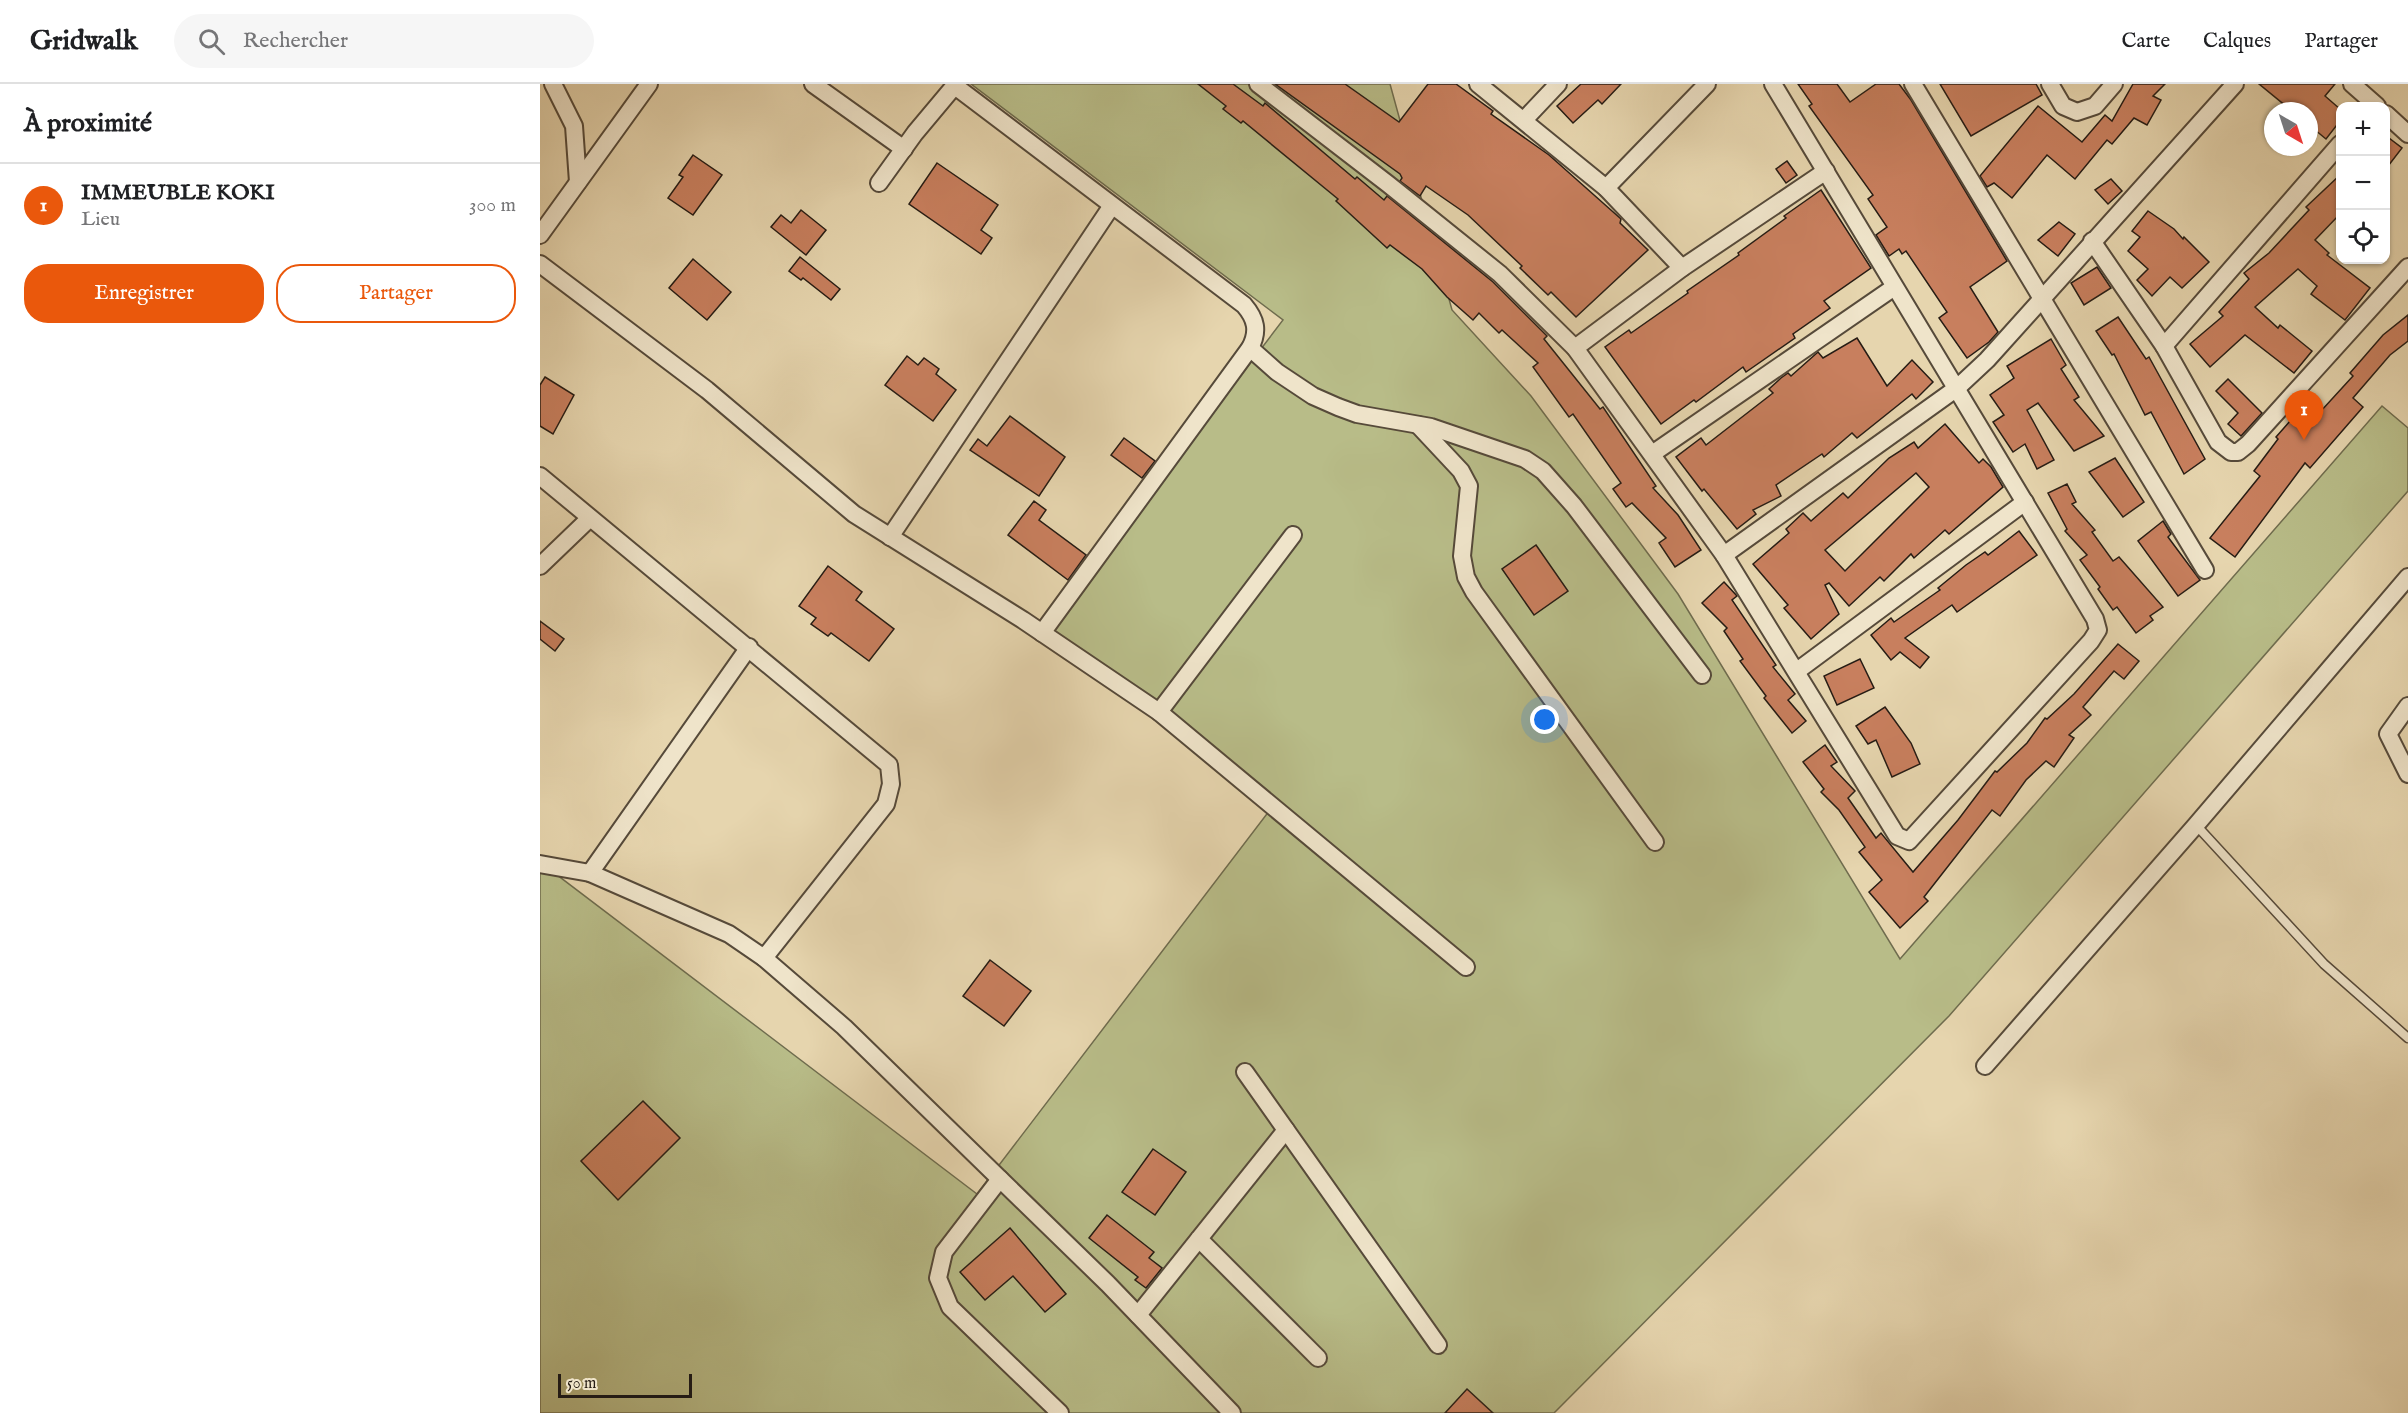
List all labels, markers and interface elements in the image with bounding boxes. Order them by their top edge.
search box [174,14,594,68]
text: Gridwalk [30,24,138,59]
icon: search [195,25,228,58]
text: Rechercher [243,27,348,55]
text: Carte [2121,28,2170,55]
text: Calques [2203,28,2271,55]
text: Partager [2304,28,2378,55]
north arrow [2264,102,2318,156]
map controls [2336,102,2390,264]
button: + [2336,102,2390,156]
text: À proximité [24,107,152,140]
button: − [2336,156,2390,210]
text: IMMEUBLE KOKI [81,179,275,207]
text: 1 [40,193,47,218]
text: 300 m [469,193,516,218]
text: Lieu [81,207,120,232]
button: locate [2336,210,2390,264]
button: Enregistrer [24,264,264,323]
button: Partager [276,264,516,323]
pin: 1 [2284,390,2324,440]
your location [1530,705,1559,734]
scale bar [558,1371,692,1398]
text: 50 m [567,1374,596,1394]

